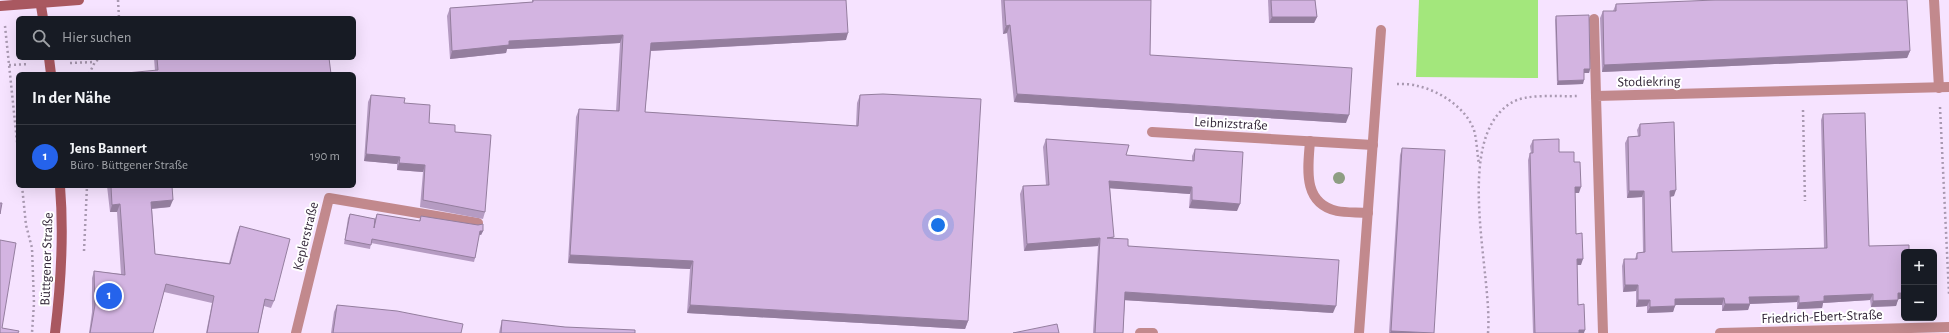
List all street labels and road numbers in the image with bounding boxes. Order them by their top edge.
street label: Stodiekring [1617,74,1681,90]
street label: Leibnizstraße [1194,115,1268,133]
street label: Keplerstraße [291,201,321,272]
street label: Büttgener Straße [38,212,56,306]
street label: Friedrich-Ebert-Straße [1761,308,1883,326]

